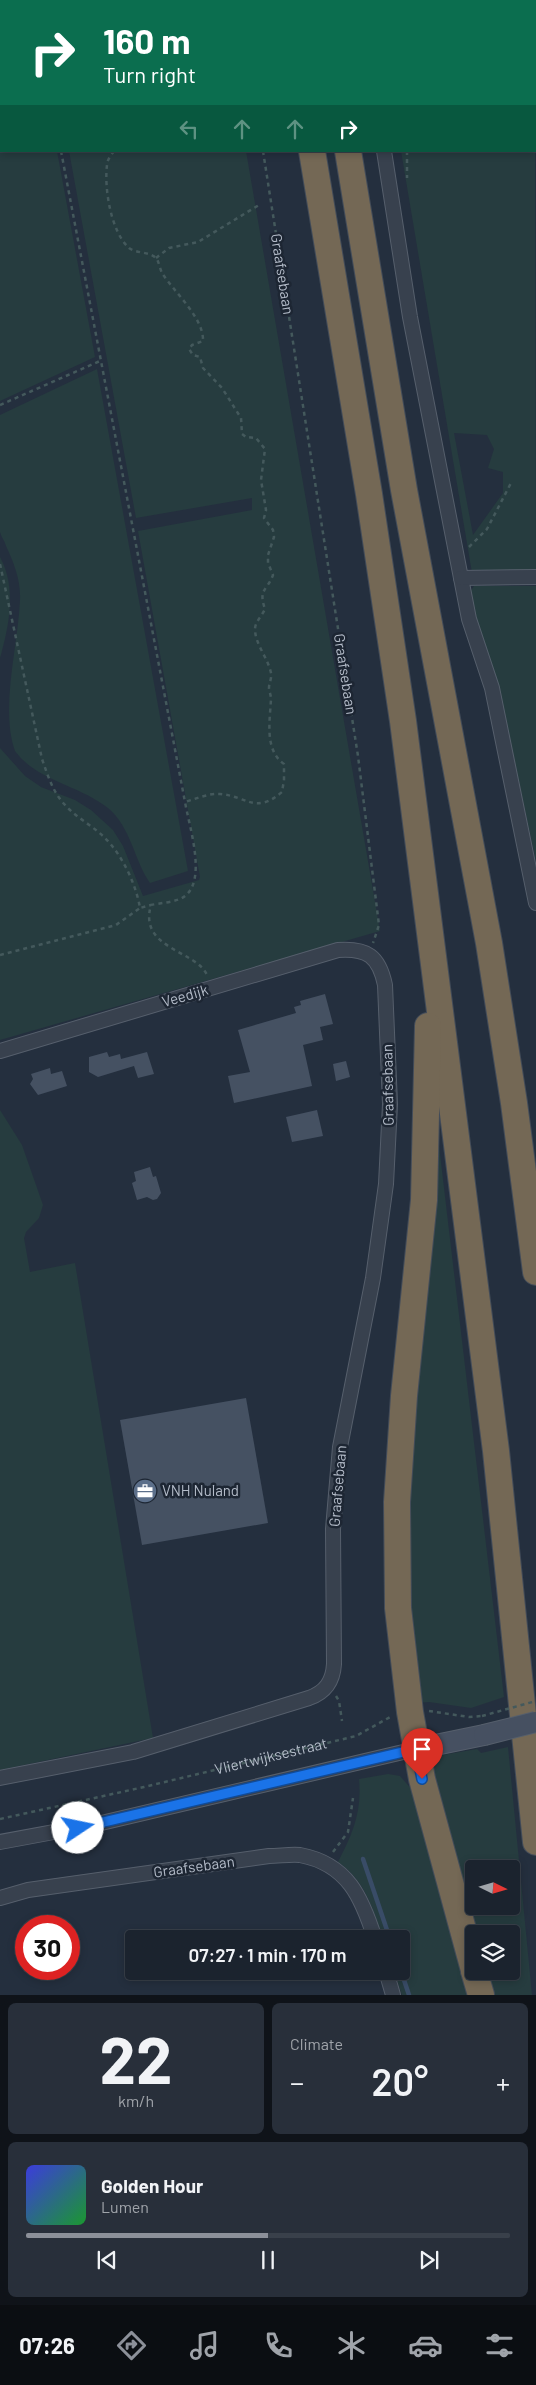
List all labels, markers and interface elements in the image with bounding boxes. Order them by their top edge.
text: 160 m [103,19,190,61]
icon: right [20,20,85,85]
text: Turn right [103,61,196,87]
icon: left [175,115,203,143]
icon: ahead [228,115,256,143]
icon: ahead [281,115,309,143]
icon: right [334,115,362,143]
street label: Graafsebaan [268,232,298,316]
street label: Graafsebaan [331,632,361,716]
street label: Veedijk [160,980,210,1010]
street label: Graafsebaan [377,1044,397,1126]
street label: Graafsebaan [324,1444,350,1527]
office icon: VNH Nuland [132,1478,158,1504]
place label: VNH Nuland [162,1481,239,1499]
pin [401,1728,443,1779]
street label: Vliertwijksestraat [213,1733,329,1778]
icon: arrive [408,1735,436,1763]
position arrow [51,1801,103,1853]
street label: Graafsebaan [152,1851,236,1881]
north arrow [465,1860,520,1915]
map controls [465,1860,520,1980]
speed limit sign: 30 [15,1915,80,1980]
button: layers [465,1925,520,1980]
text: 07:27 · 1 min · 170 m [188,1943,347,1966]
text: 22 [100,2019,172,2097]
text: Climate [290,2034,343,2053]
text: 20° [372,2058,428,2104]
text: − [290,2065,304,2099]
text: + [496,2065,510,2099]
text: km/h [118,2091,154,2110]
text: Golden Hour [101,2174,203,2197]
text: Lumen [101,2197,149,2216]
icon: previous [93,2246,121,2274]
icon: pause [254,2246,282,2274]
icon: next [415,2246,443,2274]
icon: directions [114,2328,149,2363]
icon: music [187,2328,222,2363]
icon: phone [261,2328,296,2363]
icon: climate [334,2328,369,2363]
icon: car [408,2328,443,2363]
icon: filters [482,2328,517,2363]
text: 07:26 [19,2332,75,2358]

